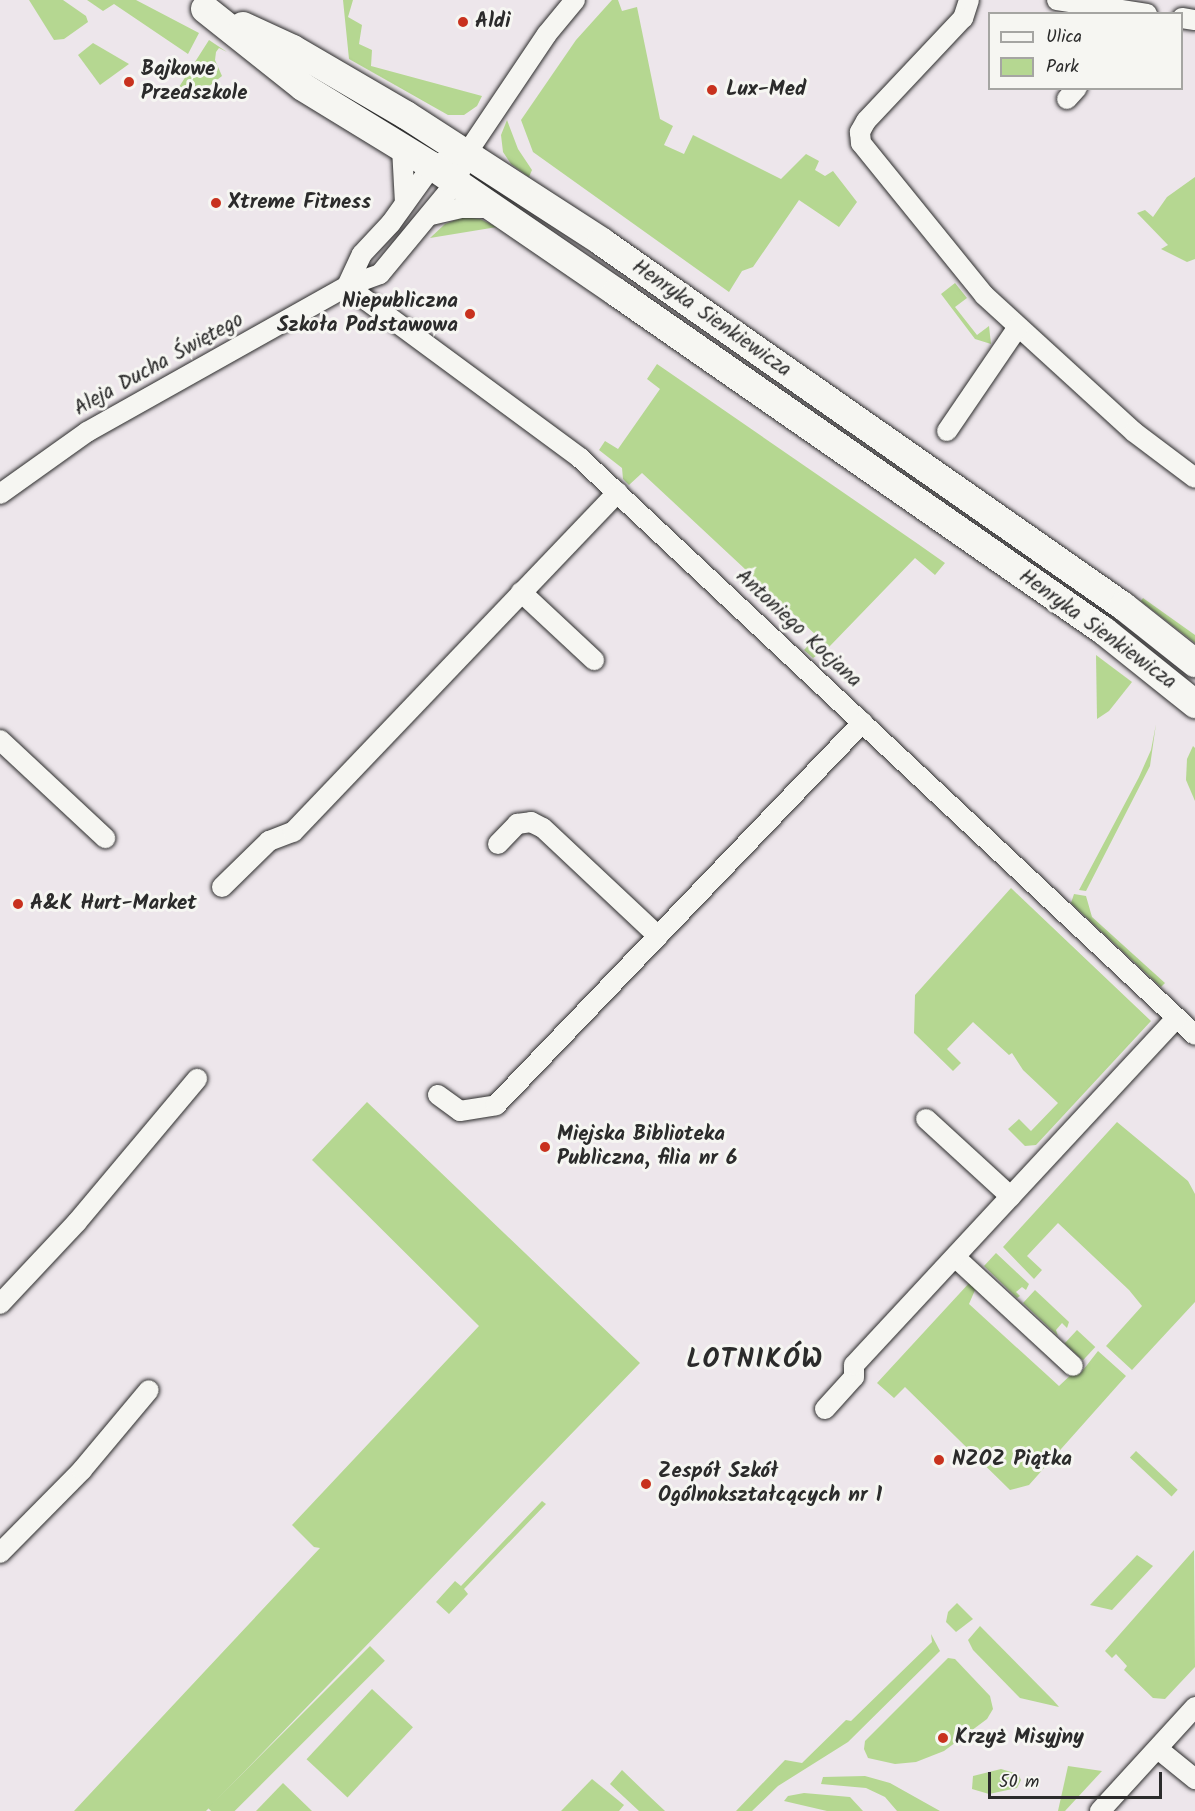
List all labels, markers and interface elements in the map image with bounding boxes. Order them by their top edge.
place label: Aldi [475,9,511,35]
legend [988,12,1183,90]
marker: Aldi [456,15,470,29]
text: Ulica [1046,23,1082,52]
text: Park [1046,53,1079,82]
place label: Bajkowe Przedszkole [141,57,247,107]
marker: Bajkowe Przedszkole [122,75,136,89]
place label: Lux-Med [726,77,806,103]
marker: Lux-Med [703,81,721,99]
place label: Xtreme Fitness [228,190,371,216]
marker: Xtreme Fitness [209,196,223,210]
street label: Henryka Sienkiewicza [627,255,795,383]
place label: Niepubliczna Szkoła Podstawowa [277,289,458,339]
marker: Niepubliczna Szkoła Podstawowa [463,307,477,321]
street label: Aleja Ducha Świętego [70,308,248,422]
street label: Antoniego Kocjana [730,564,866,694]
street label: Henryka Sienkiewicza [1013,564,1181,696]
place label: A&K Hurt-Market [30,891,197,917]
marker: A&K Hurt-Market [11,897,25,911]
place label: Miejska Biblioteka Publiczna, filia nr 6 [557,1122,737,1172]
marker: Miejska Biblioteka Publiczna, filia nr 6 [538,1140,552,1154]
district label: LOTNIKÓW [686,1344,824,1376]
place label: NZOZ Piątka [952,1447,1072,1473]
marker: NZOZ Piątka [930,1451,948,1469]
place label: Zespół Szkół Ogólnokształcących nr 1 [658,1459,882,1509]
marker: Zespół Szkół Ogólnokształcących nr 1 [639,1477,653,1491]
place label: Krzyż Misyjny [955,1725,1084,1751]
marker: Krzyż Misyjny [936,1731,950,1745]
scale bar [991,1760,1165,1798]
text: 50 m [999,1768,1039,1797]

